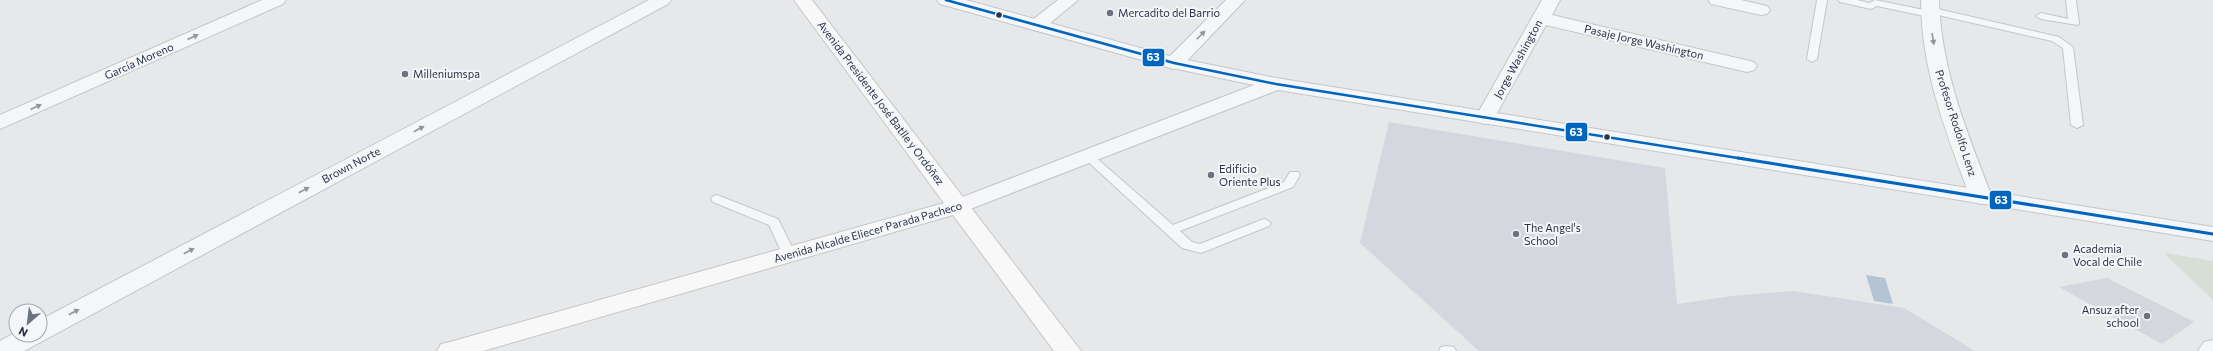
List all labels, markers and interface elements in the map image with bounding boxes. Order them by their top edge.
place label: Mercadito del Barrio [1118,6,1221,19]
marker: Mercadito del Barrio [1105,8,1115,18]
unlabelled marker [994,10,1004,20]
street label: Jorge Washington [1491,17,1545,101]
street label: Avenida Presidente José Batlle y Ordóñez [815,18,948,188]
street label: Pasaje Jorge Washington [1583,21,1705,63]
one-way arrow [1196,30,1206,40]
one-way arrow [1930,33,1936,45]
one-way arrow [187,34,199,41]
street label: García Moreno [102,39,176,82]
line badge: 63 [1142,48,1165,67]
text: 63 [1146,50,1160,63]
place label: Milleniumspa [413,67,480,80]
street label: Profesor Rodolfo Lenz [1933,68,1980,178]
marker: Milleniumspa [400,69,410,79]
one-way arrow [30,104,41,110]
line badge: 63 [1565,122,1588,142]
text: 63 [1569,125,1583,138]
one-way arrow [413,126,425,133]
unlabelled marker [1602,132,1612,142]
street label: Brown Norte [319,144,382,185]
place label: Edificio Oriente Plus [1219,162,1281,188]
marker: Edificio Oriente Plus [1206,170,1216,180]
one-way arrow [298,187,310,194]
line badge: 63 [1989,190,2012,210]
text: 63 [1994,193,2008,206]
street label: Avenida Alcalde Eliecer Parada Pacheco [772,198,964,265]
place label: The Angel's School [1524,221,1581,247]
marker: The Angel's School [1511,229,1521,239]
place label: Academia Vocal de Chile [2073,242,2142,268]
one-way arrow [183,248,195,255]
marker: Academia Vocal de Chile [2060,250,2070,260]
north arrow [8,303,48,343]
place label: Ansuz after school [2082,303,2140,329]
one-way arrow [69,309,80,316]
marker: Ansuz after school [2142,311,2152,321]
text: N [16,325,30,340]

